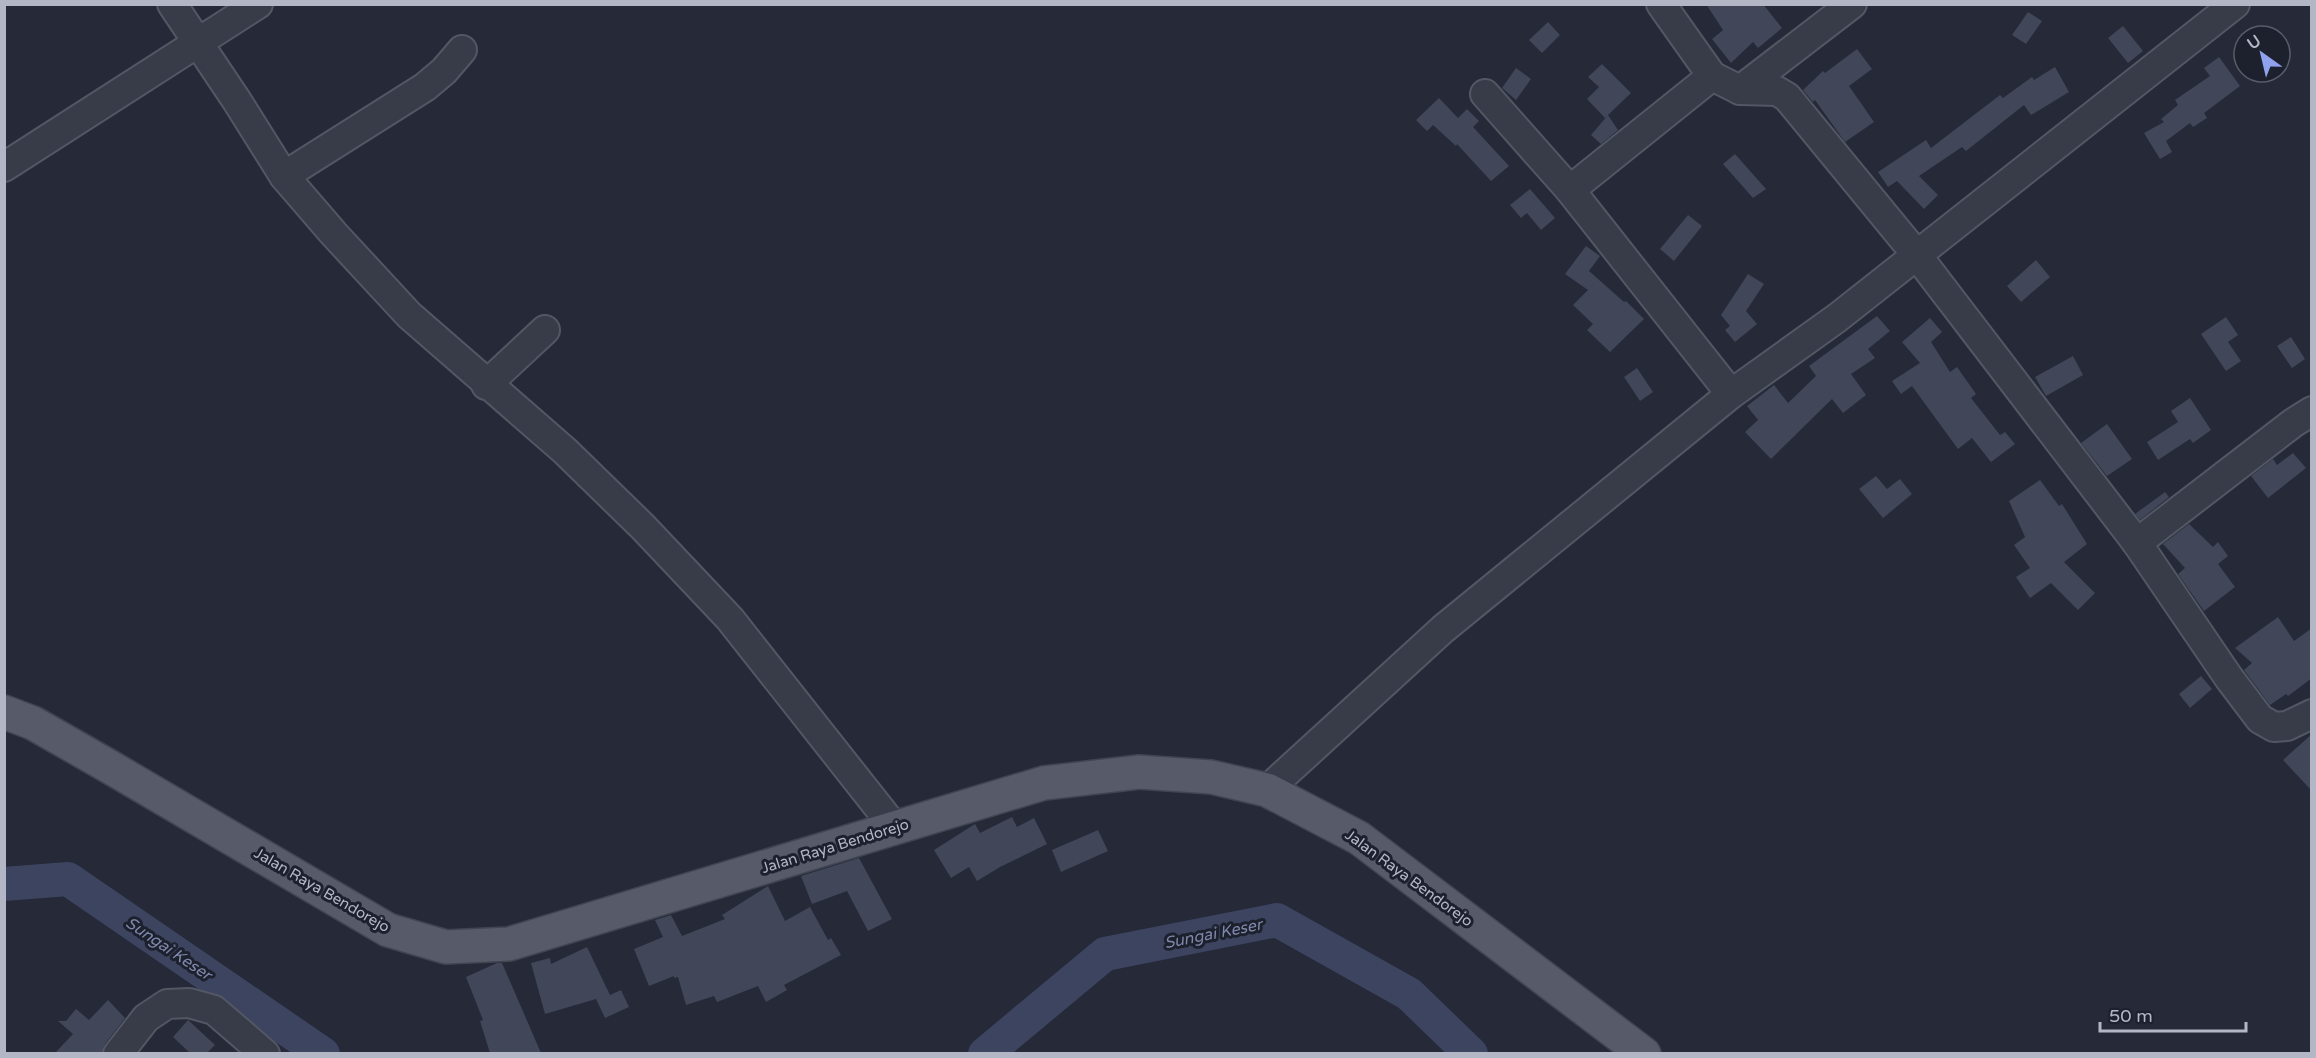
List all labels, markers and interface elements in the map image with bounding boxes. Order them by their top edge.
north arrow [2232,24,2292,84]
text: U [2244,31,2265,54]
street label: Jalan Raya Bendorejo [759,815,911,877]
street label: Jalan Raya Bendorejo [1342,826,1476,930]
street label: Jalan Raya Bendorejo [251,844,393,936]
water label: Sungai Keser [122,913,217,986]
water label: Sungai Keser [1163,914,1266,953]
scale bar [2100,995,2246,1033]
text: 50 m [2109,1005,2153,1027]

